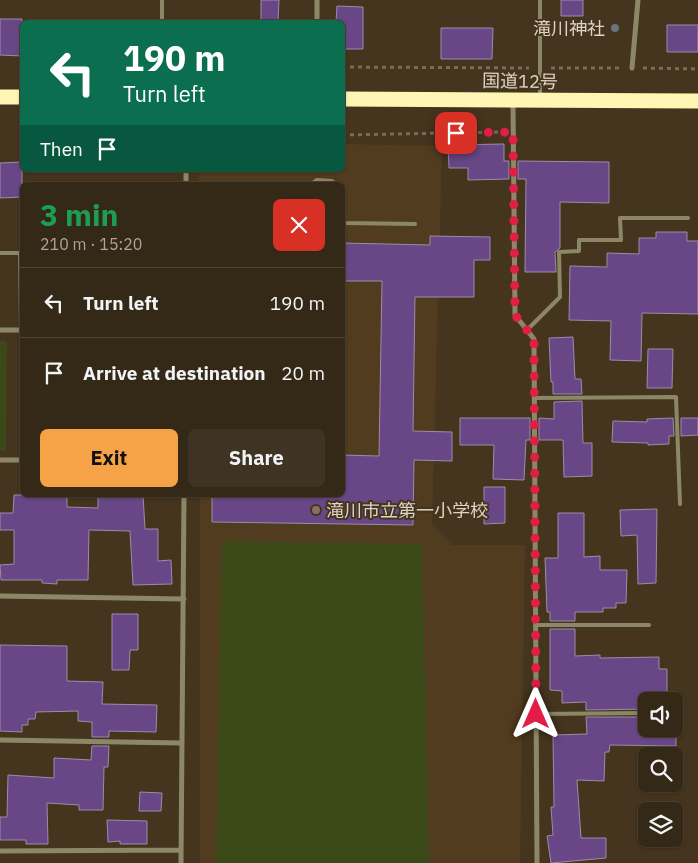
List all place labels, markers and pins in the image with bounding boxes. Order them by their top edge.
place label: 滝川神社 [533,17,605,40]
marker: 滝川神社 [609,22,621,34]
pin [435,112,477,154]
place label: 滝川市立第一小学校 [326,499,488,522]
marker: 滝川市立第一小学校 [310,504,322,516]

